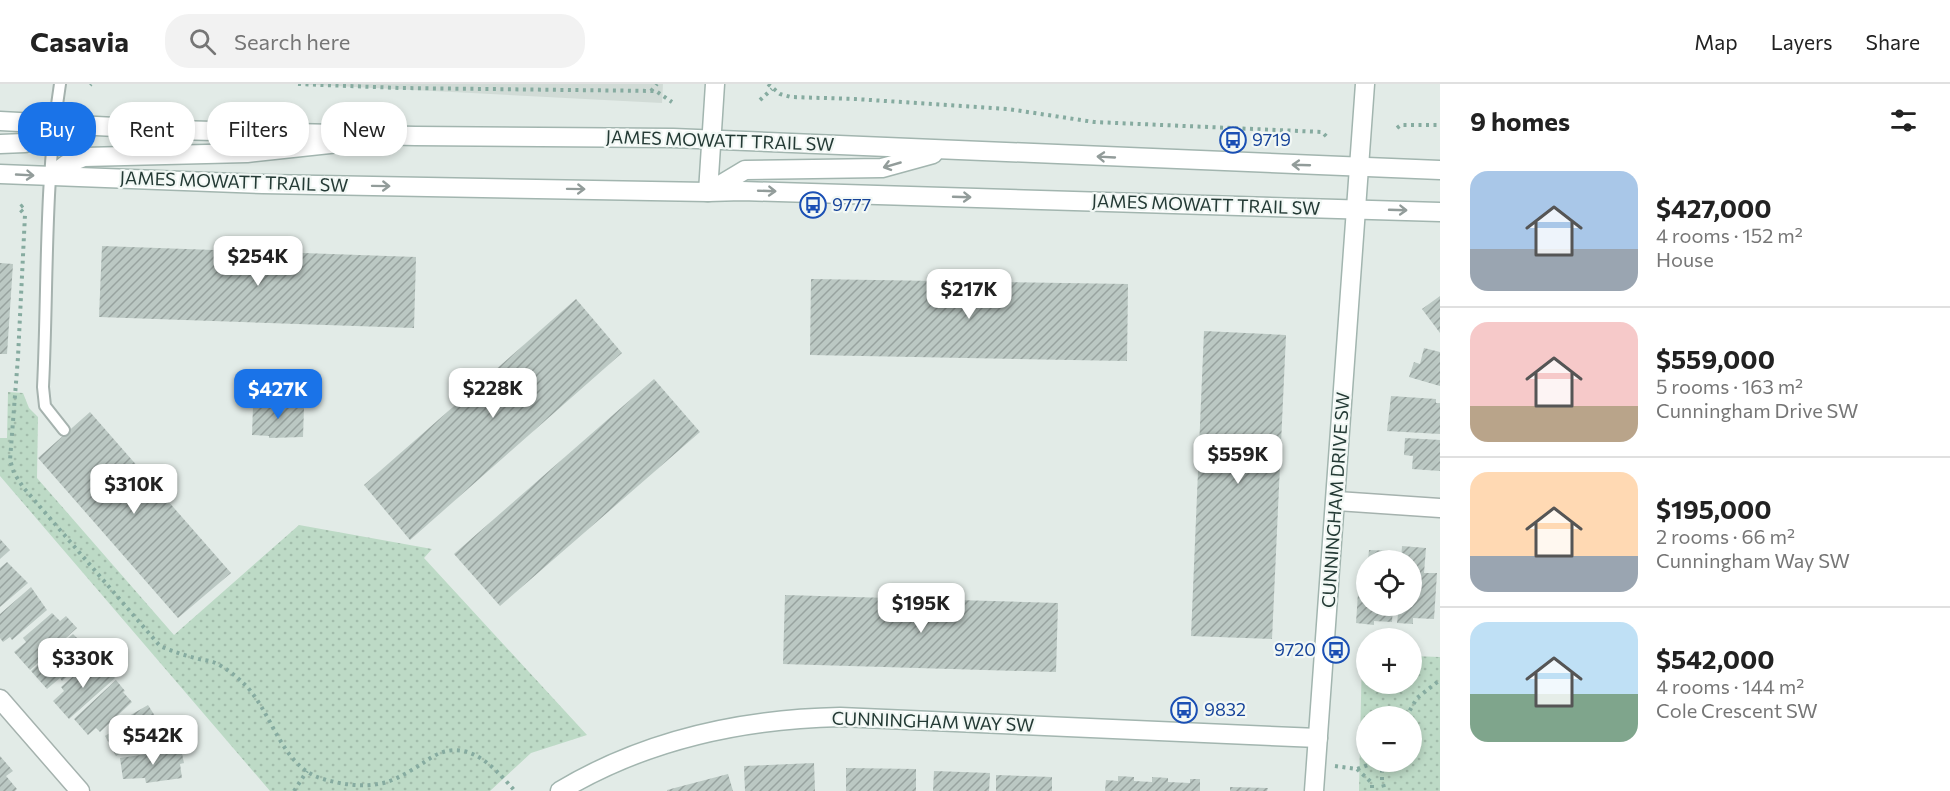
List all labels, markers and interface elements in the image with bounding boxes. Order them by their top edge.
search box [165,14,585,68]
text: Casavia [30,24,129,58]
icon: search [186,25,219,58]
text: Search here [234,28,350,55]
text: Map [1694,29,1738,54]
text: Layers [1771,29,1833,54]
text: Share [1866,29,1920,54]
chip: Buy [18,102,96,156]
chip: Rent [108,102,195,156]
chip: Filters [207,102,309,156]
chip: New [321,102,407,156]
icon: filters [1887,104,1920,137]
text: 9 homes [1470,105,1570,136]
street label: JAMES MOWATT TRAIL SW [605,125,835,155]
bus stop icon: 9719 [1218,125,1248,155]
place label: 9719 [1252,128,1291,150]
one-way arrow [1096,151,1116,162]
one-way arrow [1291,159,1311,170]
one-way arrow [883,160,902,171]
street label: JAMES MOWATT TRAIL SW [119,166,349,196]
one-way arrow [14,170,34,181]
one-way arrow [371,181,391,192]
one-way arrow [566,184,586,195]
one-way arrow [756,186,776,197]
street label: JAMES MOWATT TRAIL SW [1091,189,1321,219]
bus stop icon: 9777 [798,190,828,220]
one-way arrow [951,192,971,203]
text: $427,000 [1656,192,1772,223]
place label: 9777 [832,193,871,215]
icon: home [1518,195,1590,267]
one-way arrow [1388,204,1408,216]
text: 4 rooms · 152 m² [1656,223,1803,247]
pin: $254K [216,236,300,287]
text: $254K [228,243,288,267]
text: House [1656,247,1714,271]
pin: $217K [927,269,1011,320]
text: $217K [941,276,997,300]
text: $559,000 [1656,343,1775,374]
icon: home [1518,346,1590,418]
pin: $228K [451,368,535,419]
pin: $427K [236,369,320,420]
text: 5 rooms · 163 m² [1656,374,1803,398]
text: $228K [463,375,523,399]
text: $427K [248,376,308,400]
street label: CUNNINGHAM DRIVE SW [1316,391,1354,609]
text: Cunningham Drive SW [1656,398,1858,422]
pin: $559K [1196,434,1280,485]
text: $559K [1207,441,1269,465]
pin: $310K [92,464,176,515]
text: $310K [104,471,164,495]
text: $195,000 [1656,493,1772,524]
icon: home [1518,496,1590,568]
text: 2 rooms · 66 m² [1656,524,1795,548]
text: Cunningham Way SW [1656,548,1850,572]
map controls [1356,550,1422,772]
button: locate [1356,550,1422,616]
pin: $195K [879,583,963,634]
text: $195K [892,590,950,614]
button: + [1356,628,1422,694]
bus stop icon: 9720 [1321,635,1351,665]
pin: $330K [41,638,125,689]
place label: 9720 [1274,638,1316,660]
text: $542,000 [1656,643,1775,674]
text: $330K [52,645,114,669]
icon: home [1518,646,1590,718]
text: 4 rooms · 144 m² [1656,674,1804,698]
bus stop icon: 9832 [1169,695,1199,725]
place label: 9832 [1204,698,1246,720]
text: Cole Crescent SW [1656,698,1818,722]
street label: CUNNINGHAM WAY SW [831,706,1035,736]
button: − [1356,706,1422,772]
pin: $542K [111,715,195,766]
text: $542K [123,722,183,746]

